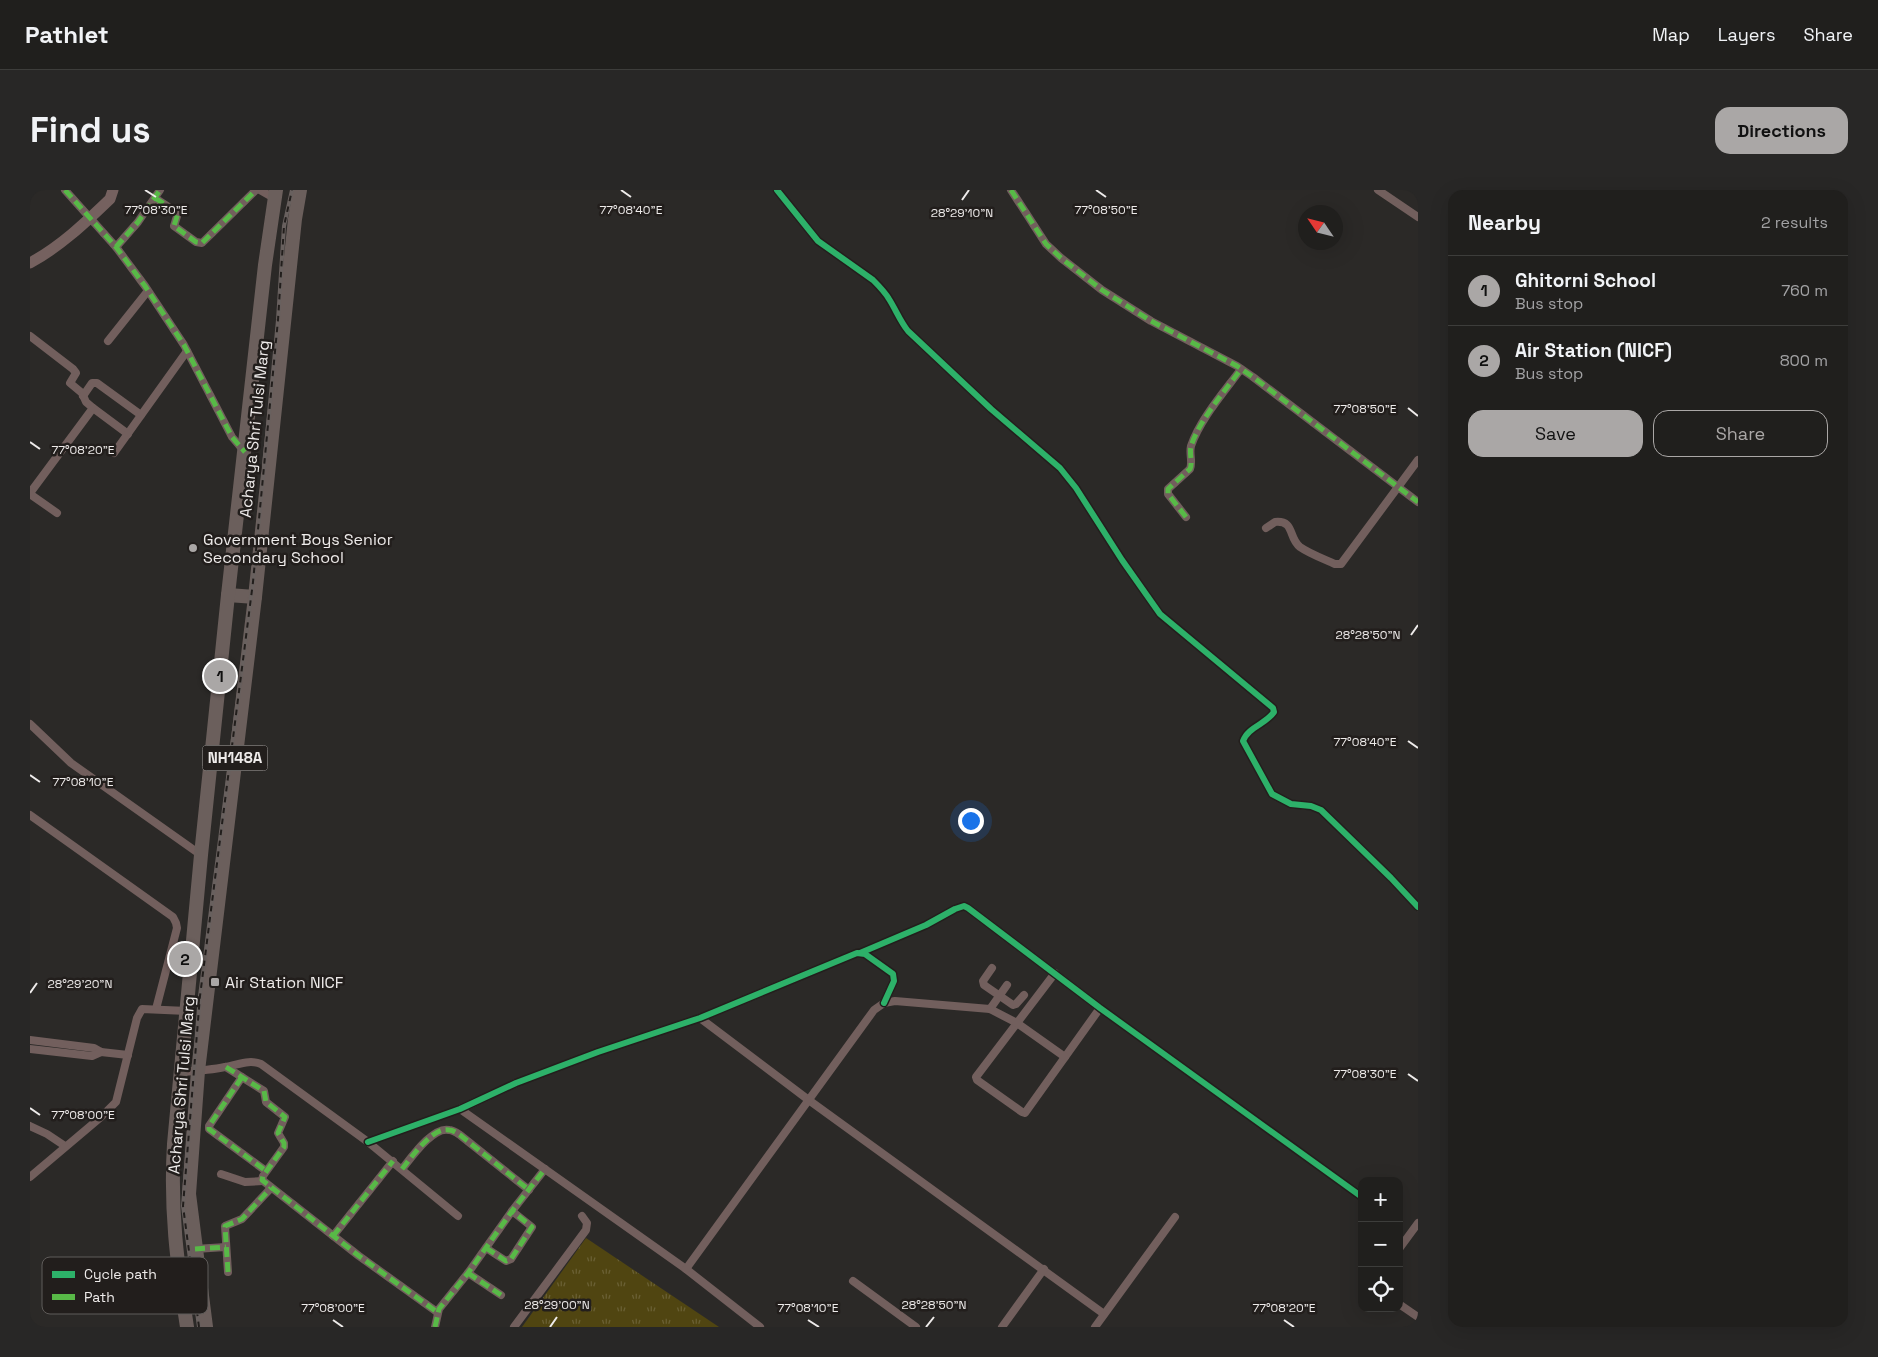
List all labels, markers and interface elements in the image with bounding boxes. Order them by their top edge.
text: Pathlet [25,19,109,50]
text: Map [1652,23,1690,46]
text: Layers [1718,23,1775,46]
text: Share [1803,23,1853,46]
button: Directions [1715,107,1848,154]
text: Find us [30,108,151,152]
text: 77°08'30"E [124,202,188,218]
text: 77°08'40"E [600,202,663,218]
text: 77°08'50"E [1074,202,1138,218]
text: 28°29'10"N [931,205,993,221]
north arrow [1298,205,1343,250]
text: Nearby [1468,209,1541,236]
text: 2 results [1761,212,1828,233]
text: Ghitorni School [1515,268,1656,293]
text: 1 [1480,280,1488,301]
text: 760 m [1781,280,1828,301]
text: Bus stop [1515,293,1583,314]
text: Air Station (NICF) [1515,338,1672,363]
street label: Acharya Shri Tulsi Marg [235,339,274,519]
text: 2 [1479,350,1489,371]
text: 800 m [1780,350,1828,371]
text: Bus stop [1515,363,1583,384]
text: 77°08'50"E [1333,401,1397,417]
button: Save [1468,410,1643,457]
button: Share [1653,410,1828,457]
text: 77°08'20"E [51,442,115,458]
place label: Government Boys Senior Secondary School [203,529,393,568]
marker: Government Boys Senior Secondary School [187,542,199,554]
text: 28°28'50"N [1336,627,1400,643]
pin: 1 [204,657,236,695]
text: 77°08'40"E [1334,734,1397,750]
road number: NH148A [202,746,268,770]
text: 77°08'10"E [53,774,114,790]
your location [958,808,984,834]
pin: 2 [169,940,201,978]
place label: Air Station NICF [225,972,344,993]
text: 28°29'20"N [48,976,112,992]
marker: Air Station NICF [209,976,221,988]
street label: Acharya Shri Tulsi Marg [163,995,200,1175]
text: 77°08'30"E [1333,1066,1397,1082]
text: 77°08'00"E [51,1107,115,1123]
map controls [1358,1177,1403,1312]
button: + [1358,1177,1403,1222]
button: − [1358,1222,1403,1267]
legend [42,1257,208,1314]
text: Cycle path [84,1265,157,1283]
button: locate [1358,1267,1403,1312]
text: Path [84,1288,115,1306]
text: 28°29'00"N [524,1297,590,1313]
text: 28°28'50"N [902,1297,966,1313]
text: 77°08'00"E [301,1300,365,1316]
text: 77°08'10"E [778,1300,839,1316]
text: 77°08'20"E [1252,1300,1316,1316]

